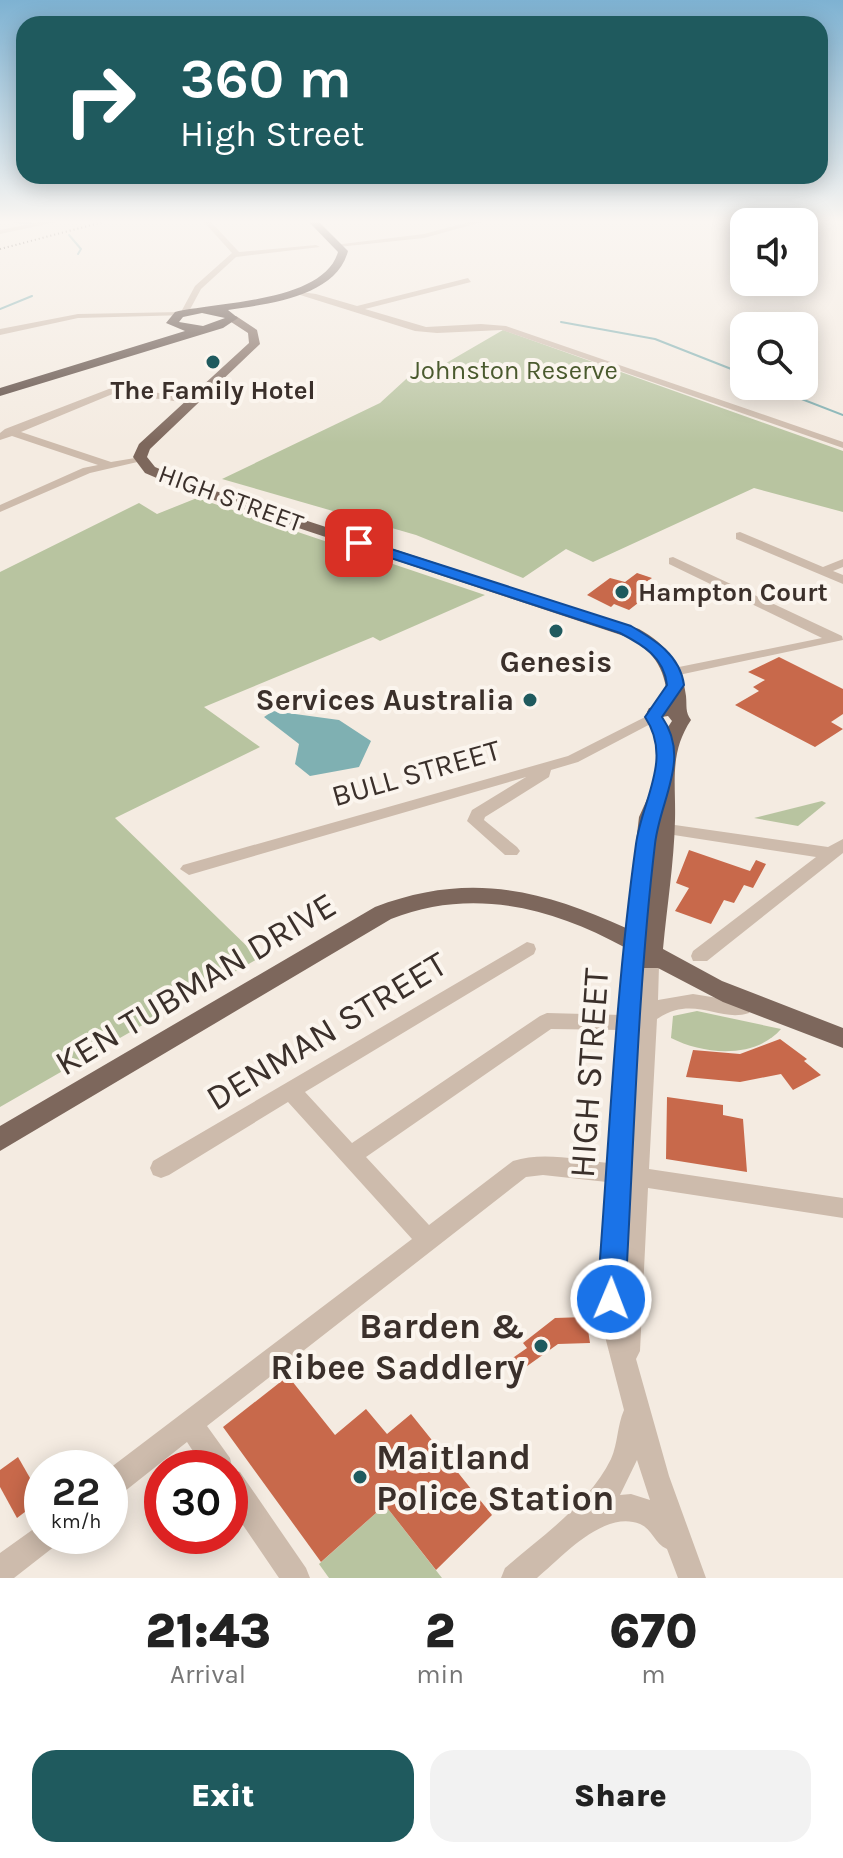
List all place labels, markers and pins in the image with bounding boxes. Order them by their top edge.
marker: The Family Hotel [204,353,222,371]
place label: The Family Hotel [111,375,315,406]
pin [325,509,393,577]
place label: Hampton Court [638,577,828,608]
marker: Hampton Court [613,583,631,601]
marker: Genesis [547,622,565,640]
place label: Genesis [500,644,612,680]
place label: Services Australia [256,682,514,718]
marker: Services Australia [521,691,539,709]
place label: Barden & Ribee Saddlery [270,1305,525,1389]
marker: Barden & Ribee Saddlery [532,1337,550,1355]
place label: Maitland Police Station [376,1436,614,1519]
marker: Maitland Police Station [351,1468,369,1486]

